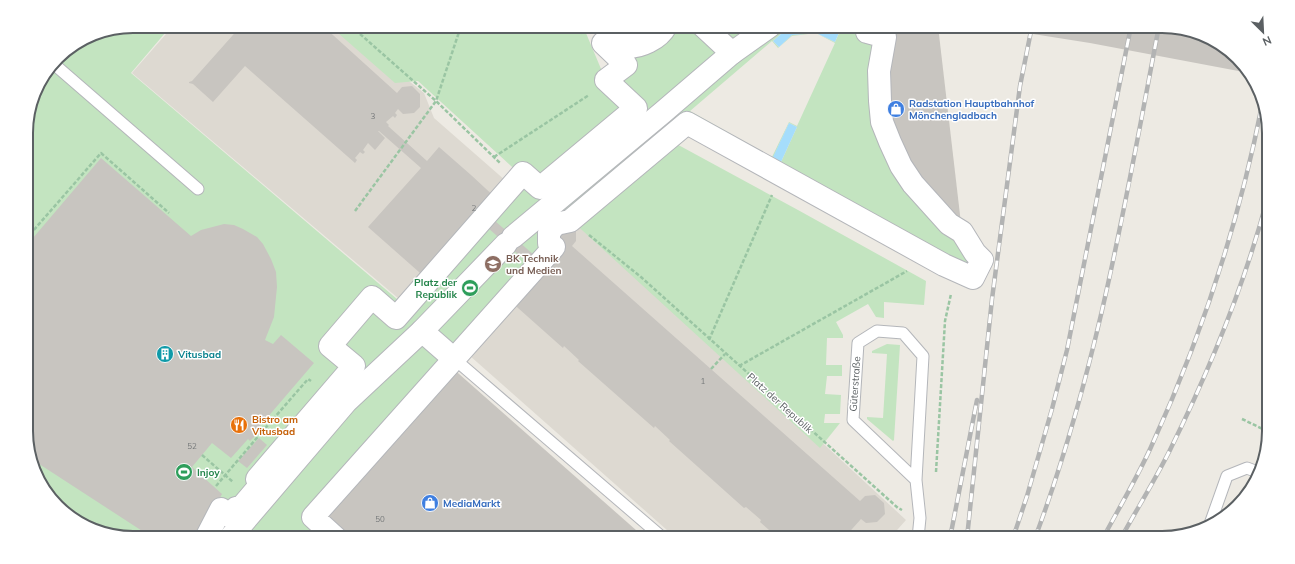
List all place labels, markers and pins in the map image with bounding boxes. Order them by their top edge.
place label: Radstation Hauptbahnhof Mönchengladbach [909,97,1035,122]
shop icon: Radstation Hauptbahnhof Mönchengladbach [886,99,906,119]
place label: BK Technik und Medien [506,252,561,277]
school or university icon: BK Technik und Medien [483,254,503,274]
place label: Platz der Republik [414,276,457,301]
sports icon: Platz der Republik [460,278,480,298]
building icon: Vitusbad [155,344,175,364]
place label: Vitusbad [177,348,221,361]
place label: Bistro am Vitusbad [251,413,298,438]
restaurant icon: Bistro am Vitusbad [229,415,249,435]
sports icon: Injoy [174,462,194,482]
place label: Injoy [197,466,220,479]
shop icon: MediaMarkt [420,493,440,513]
place label: MediaMarkt [443,497,500,510]

